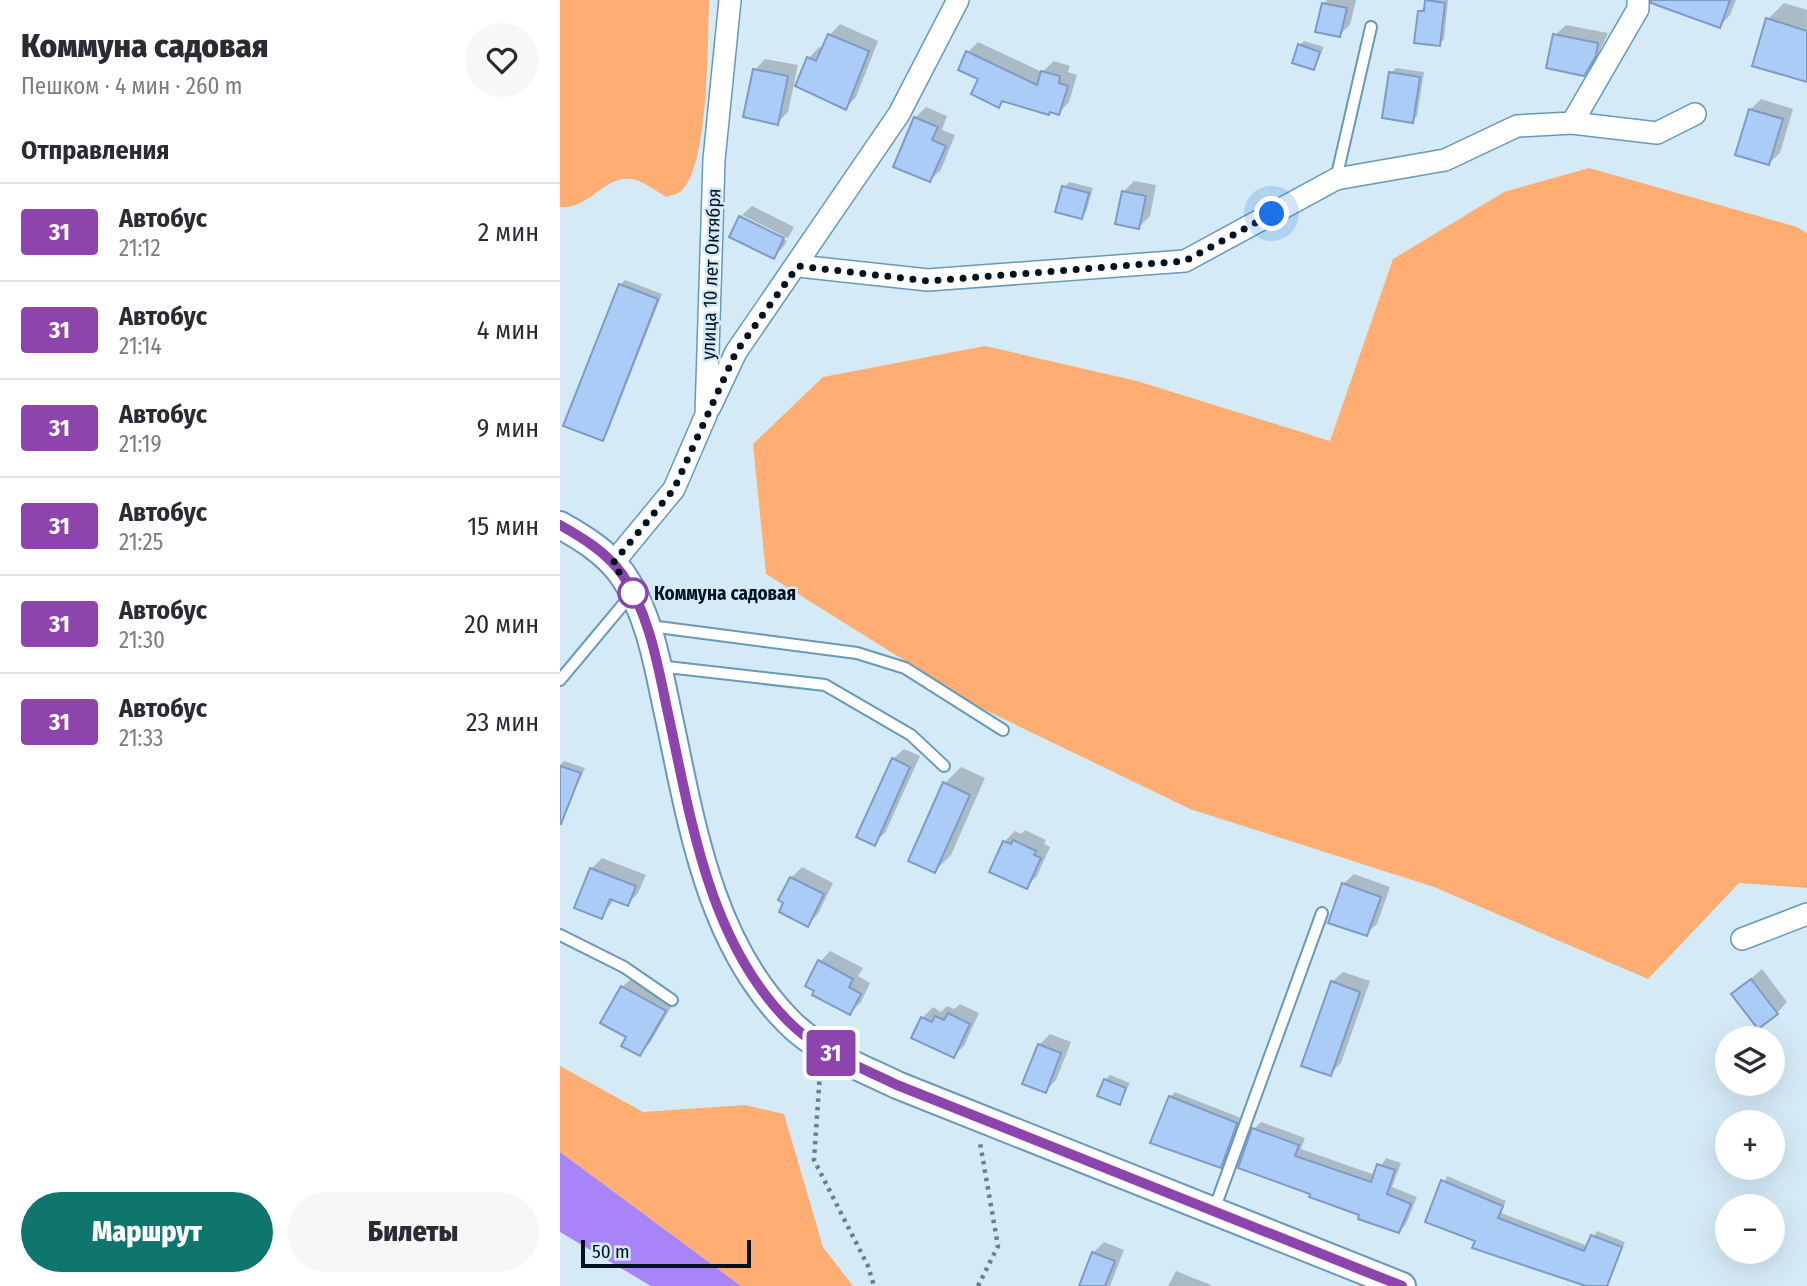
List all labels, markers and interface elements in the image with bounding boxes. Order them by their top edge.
button: heart [465,23,539,97]
text: Коммуна садовая [21,26,269,66]
text: Пешком · 4 мин · 260 m [21,72,242,100]
text: Отправления [21,135,170,166]
street label: улица 10 лет Октября [697,188,725,360]
your location [1254,196,1289,231]
text: Автобус [119,203,207,234]
text: 2 мин [478,217,539,248]
text: 31 [49,218,70,246]
text: 21:12 [119,234,161,262]
text: Автобус [119,301,207,332]
text: 4 мин [477,315,539,346]
text: 31 [49,316,70,344]
text: 21:14 [119,332,162,360]
text: Автобус [119,399,207,430]
text: 9 мин [477,413,539,444]
text: 31 [49,414,70,442]
text: 21:19 [119,430,162,458]
text: Автобус [119,497,207,528]
text: 15 мин [467,511,539,542]
text: 31 [49,512,70,540]
text: 21:25 [119,528,163,556]
marker: Коммуна садовая [618,578,648,608]
place label: Коммуна садовая [654,582,796,605]
text: Автобус [119,595,207,626]
text: 20 мин [464,609,539,640]
text: 31 [49,610,70,638]
text: 21:30 [119,626,165,654]
text: Автобус [119,693,207,724]
text: 23 мин [466,707,539,738]
text: 31 [49,708,70,736]
text: 21:33 [119,724,163,752]
map controls [1715,1026,1785,1264]
button: layers [1715,1026,1785,1096]
line badge: 31 [800,1030,862,1076]
text: 31 [820,1039,842,1067]
button: + [1715,1110,1785,1180]
button: Маршрут [21,1192,273,1272]
button: Билеты [287,1192,539,1272]
button: − [1715,1194,1785,1264]
scale bar [581,1237,751,1269]
text: 50 m [592,1240,630,1263]

